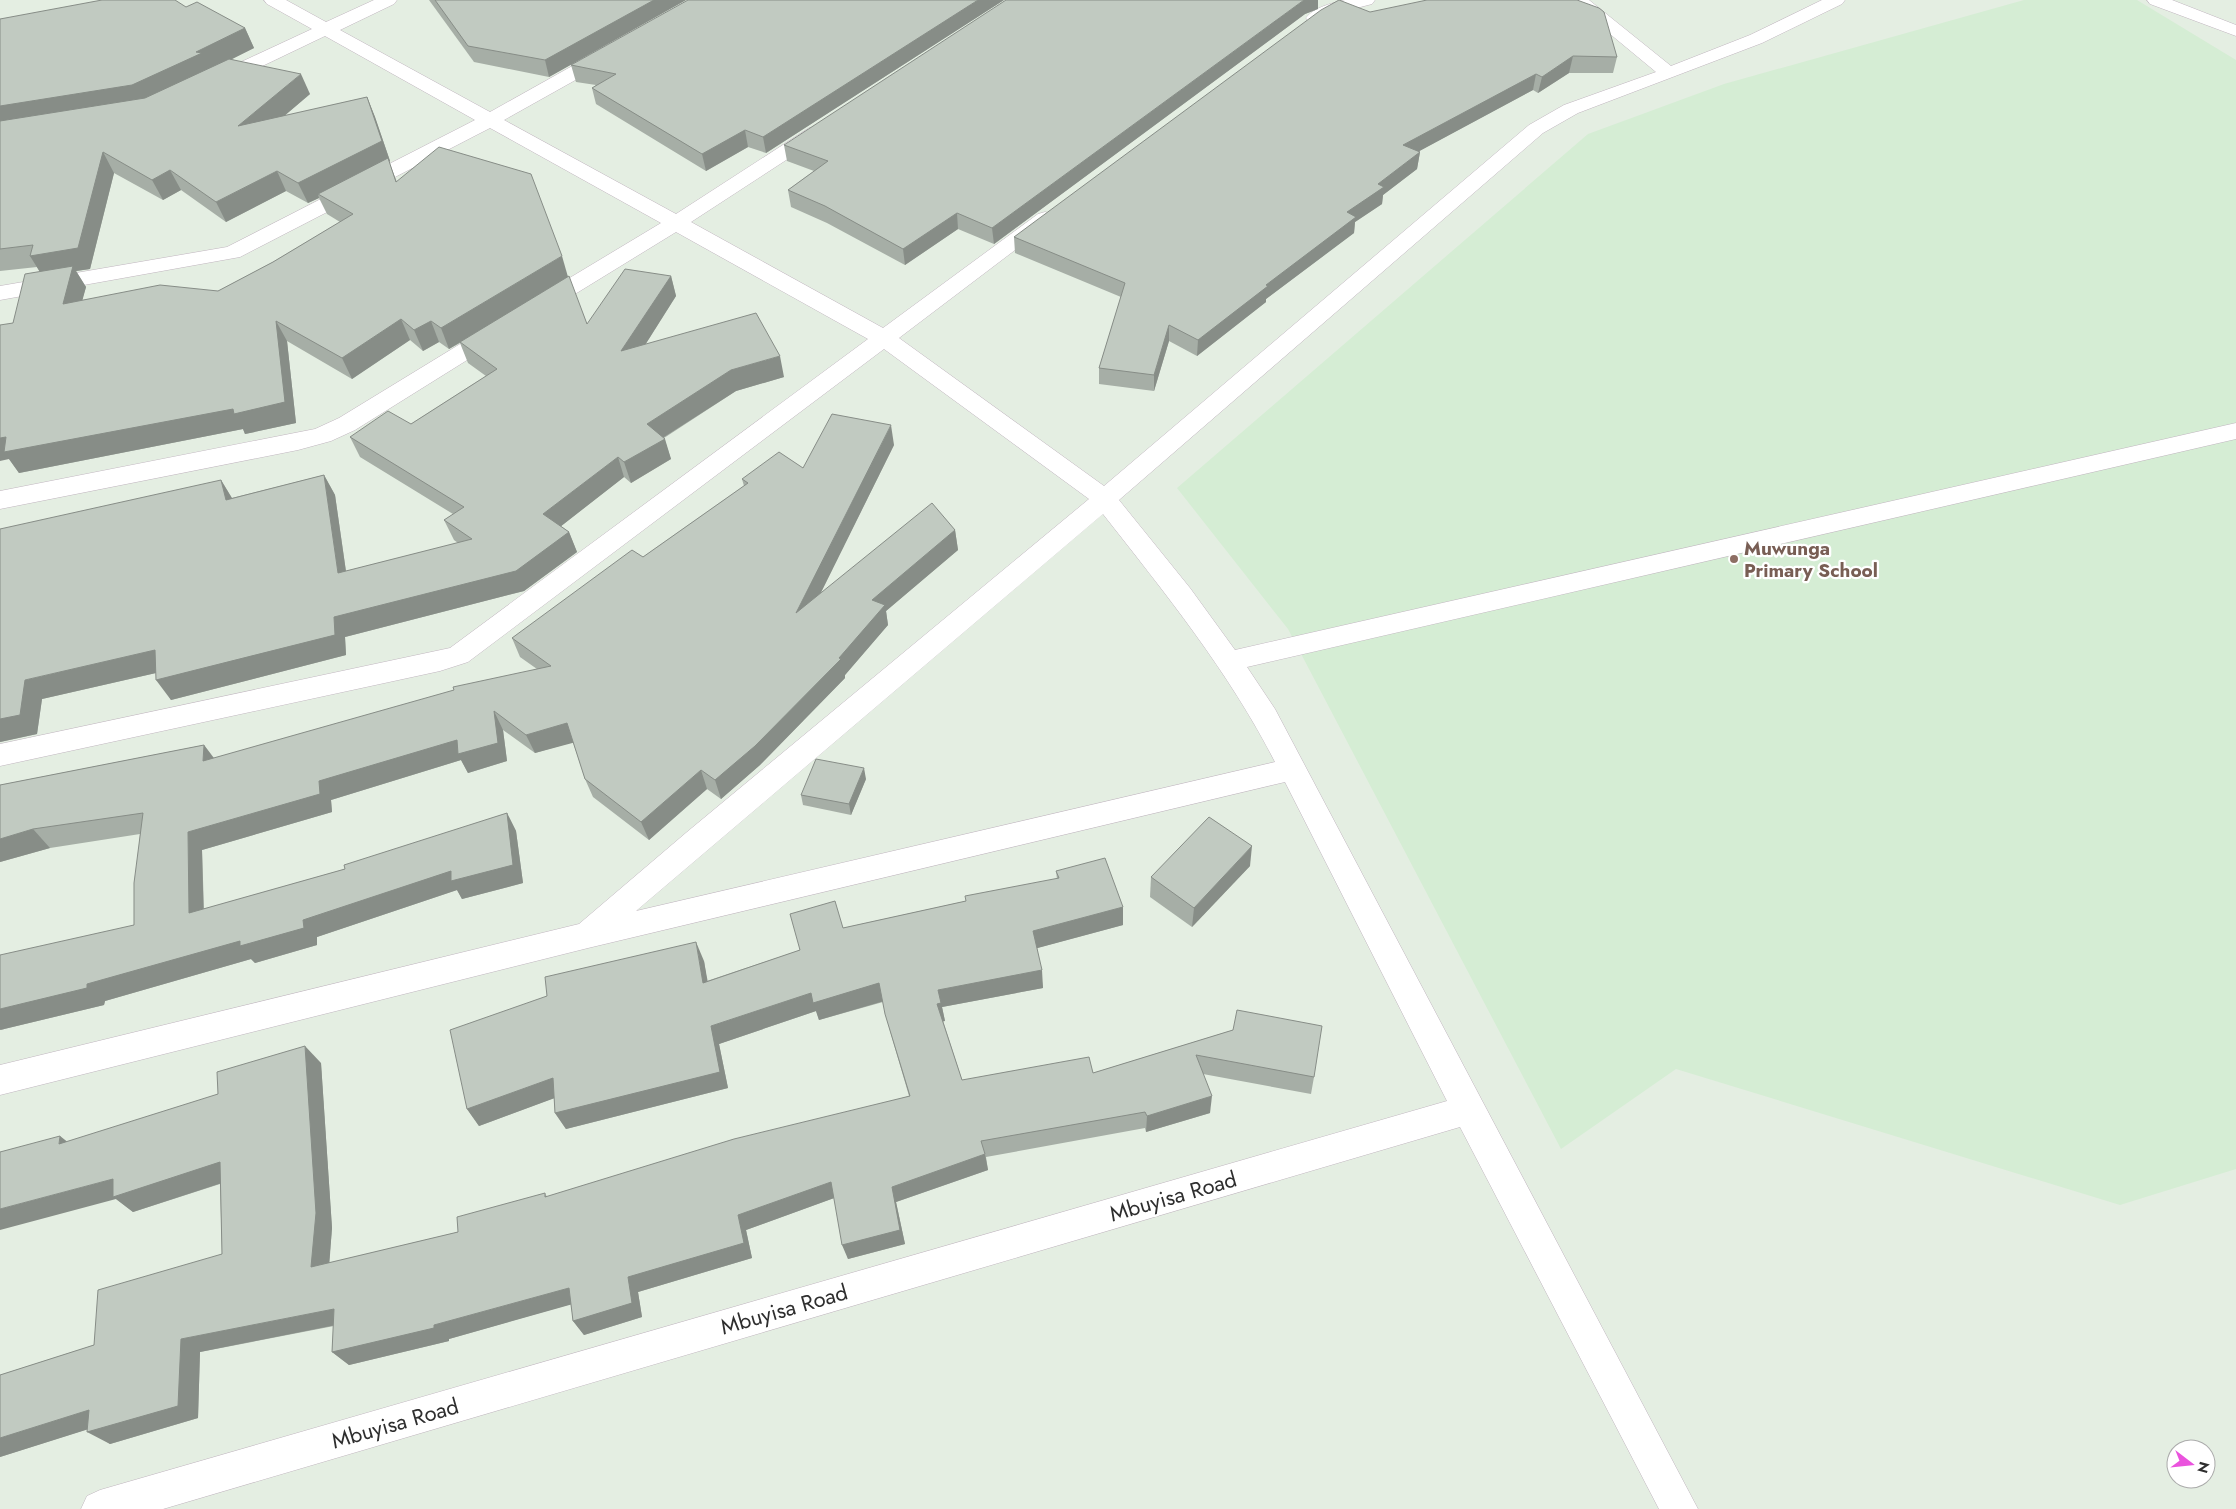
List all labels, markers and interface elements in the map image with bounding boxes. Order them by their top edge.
place label: Muwunga Primary School [1744,535,1878,584]
marker: Muwunga Primary School [1728,553,1740,565]
street label: Mbuyisa Road [1106,1163,1240,1229]
street label: Mbuyisa Road [717,1276,851,1342]
street label: Mbuyisa Road [328,1390,462,1456]
north arrow [2166,1439,2216,1489]
text: N [2192,1459,2215,1476]

